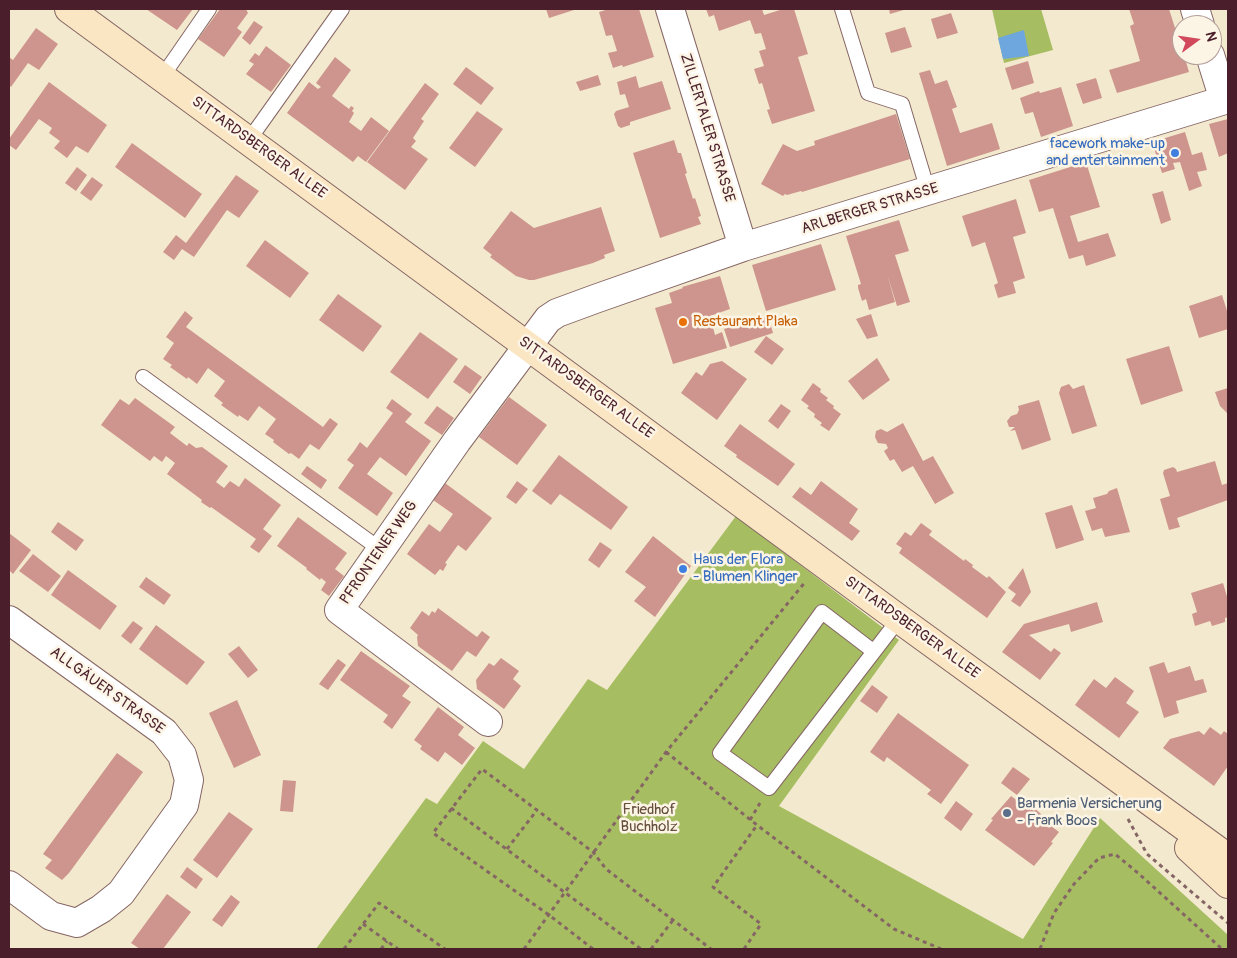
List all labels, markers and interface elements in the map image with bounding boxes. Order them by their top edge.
north arrow [1172,15,1222,65]
text: N [1202,30,1220,43]
street label: ZILLERTALER STRASSE [676,52,738,204]
street label: SITTARDSBERGER ALLEE [188,93,330,203]
place label: facework make-up and entertainment [1046,135,1165,170]
marker: facework make-up and entertainment [1169,147,1181,159]
street label: ARLBERGER STRASSE [799,180,941,238]
place label: Restaurant Plaka [693,313,798,331]
marker: Restaurant Plaka [677,316,689,328]
street label: SITTARDSBERGER ALLEE [515,333,657,443]
street label: PFRONTENER WEG [336,498,422,608]
place label: Haus der Flora - Blumen Klinger [693,551,798,586]
marker: Haus der Flora - Blumen Klinger [677,563,689,575]
street label: SITTARDSBERGER ALLEE [841,573,983,683]
street label: ALLGÄUER STRASSE [46,643,168,739]
place label: Barmenia Versicherung - Frank Boos [1017,795,1162,830]
park label: Friedhof Buchholz [620,801,678,836]
marker: Barmenia Versicherung - Frank Boos [1001,807,1013,819]

